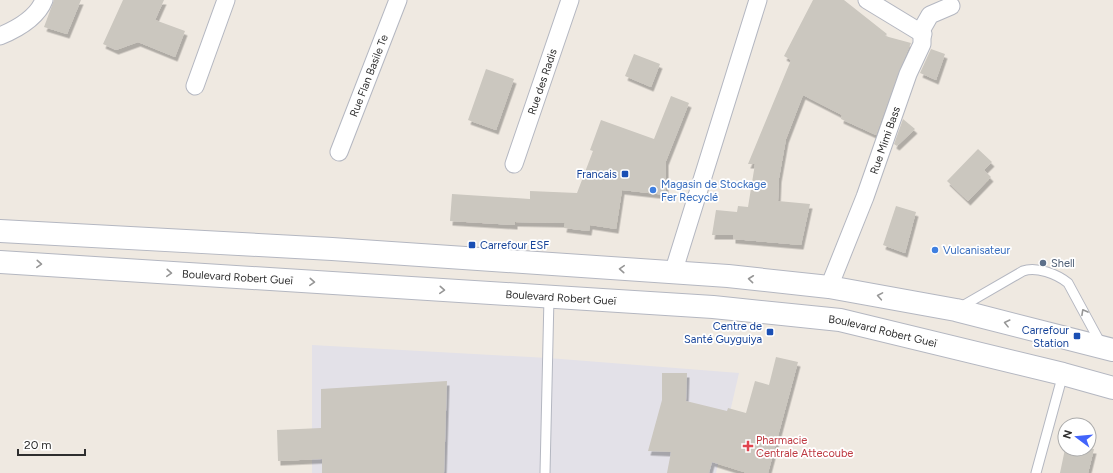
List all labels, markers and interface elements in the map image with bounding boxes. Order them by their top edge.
street label: Rue Flan Basile Te [347,33,391,119]
street label: Rue des Radis [525,47,560,116]
street label: Rue Mimi Bass [867,105,903,176]
place label: Francais [576,168,617,181]
marker: Francais [620,169,630,179]
place label: Magasin de Stockage Fer Recyclé [661,178,766,204]
marker: Magasin de Stockage Fer Recyclé [648,185,658,195]
place label: Carrefour ESF [480,239,549,252]
marker: Carrefour ESF [467,240,477,250]
place label: Vulcanisateur [943,244,1010,257]
marker: Vulcanisateur [930,245,940,255]
place label: Shell [1051,257,1075,270]
marker: Shell [1038,258,1048,268]
one-way arrow [36,260,42,269]
one-way arrow [619,265,625,274]
one-way arrow [166,268,172,277]
street label: Boulevard Robert Gueï [182,268,294,288]
one-way arrow [748,275,754,284]
one-way arrow [309,277,315,286]
one-way arrow [439,286,445,295]
street label: Boulevard Robert Gueï [505,288,617,308]
one-way arrow [877,293,883,301]
one-way arrow [1081,309,1088,317]
street label: Boulevard Robert Gueï [828,313,939,350]
one-way arrow [1004,319,1011,327]
place label: Centre de Santé Guyguiya [684,320,762,346]
place label: Carrefour Station [1022,324,1069,350]
marker: Centre de Santé Guyguiya [765,327,775,337]
marker: Carrefour Station [1072,331,1082,341]
north arrow [1057,417,1097,457]
text: N [1060,428,1075,440]
scale bar [18,431,85,457]
place label: Pharmacie Centrale Attecoube [756,434,853,460]
text: 20 m [24,438,52,452]
marker: Pharmacie Centrale Attecoube [743,441,753,451]

